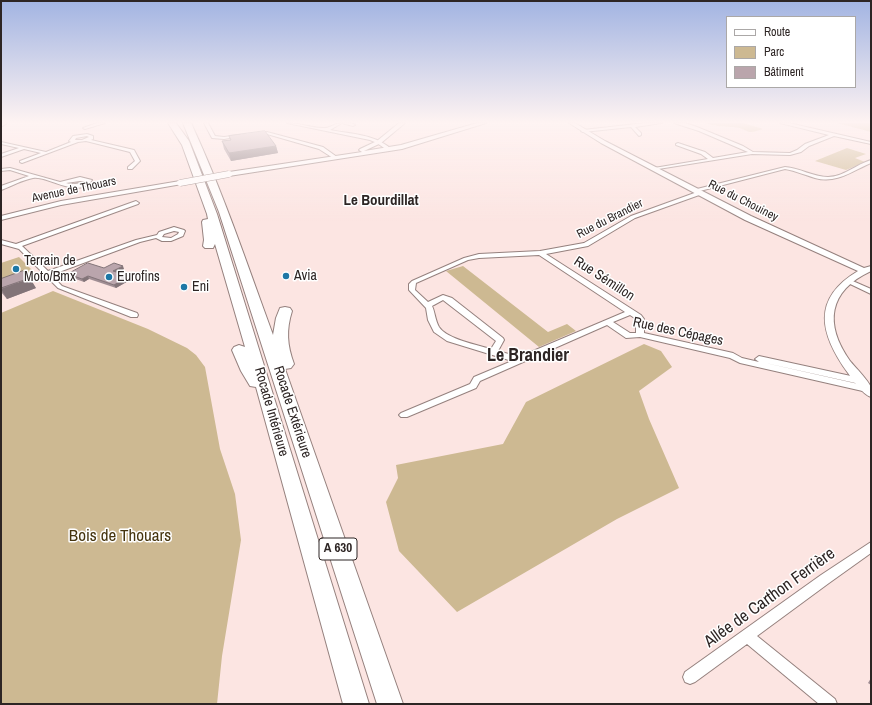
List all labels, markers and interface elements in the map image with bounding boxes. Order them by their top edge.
legend [726,16,856,88]
text: Route [764,24,790,40]
text: Parc [764,44,784,60]
text: Bâtiment [764,64,803,80]
street label: Avenue de Thouars [31,174,117,206]
street label: Rue du Chouiney [706,177,780,225]
district label: Le Bourdillat [343,192,419,210]
street label: Rue du Brandier [575,196,645,242]
place label: Terrain de Moto/Bmx [24,253,76,286]
street label: Rue Sémillon [571,253,637,305]
marker: Terrain de Moto/Bmx [11,264,21,274]
place label: Avia [294,268,317,284]
place label: Eurofins [117,269,160,285]
marker: Avia [281,271,291,281]
marker: Eurofins [104,272,114,282]
place label: Eni [192,279,209,295]
marker: Eni [179,282,189,292]
street label: Rue des Cépages [631,314,725,350]
district label: Le Brandier [487,345,569,367]
street label: Rocade Extérieure [269,364,315,460]
street label: Rocade Intérieure [250,366,292,458]
park label: Bois de Thouars [69,526,171,546]
road number: A 630 [319,538,357,560]
street label: Allée de Carthon Ferrière [701,544,839,652]

